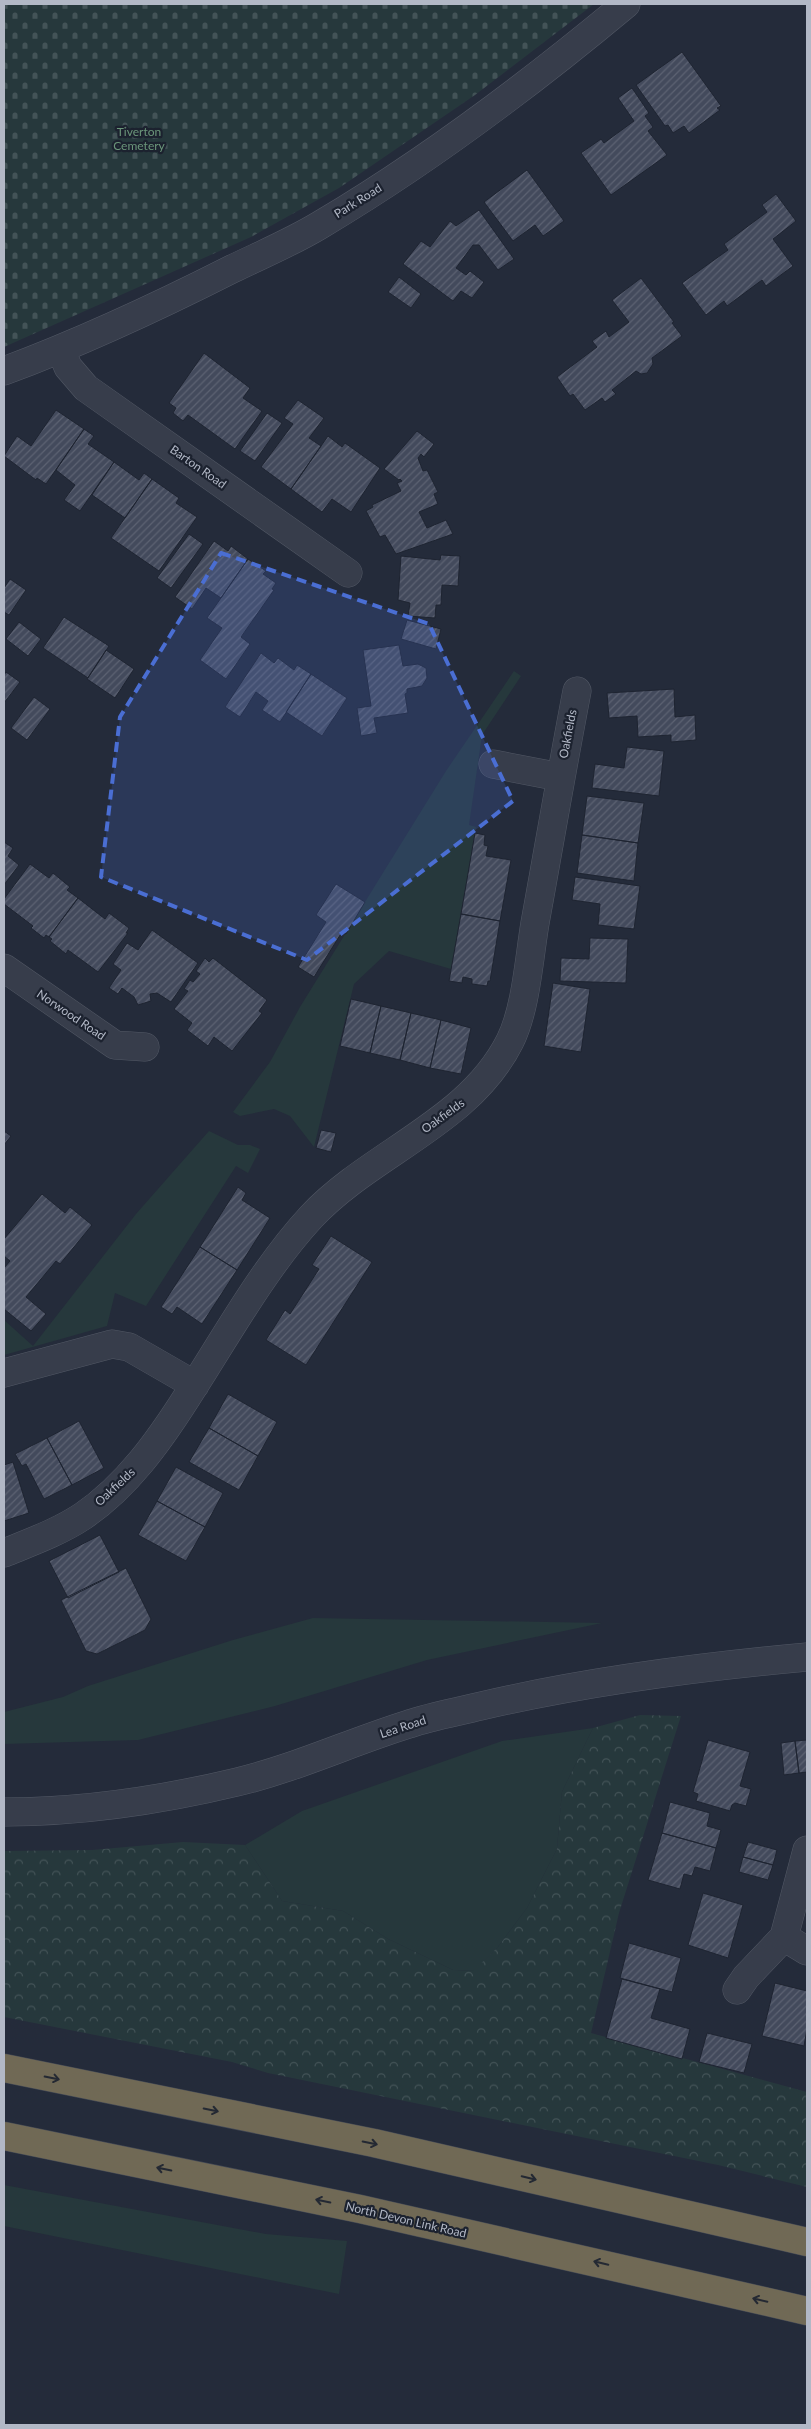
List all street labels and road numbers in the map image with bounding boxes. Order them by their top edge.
street label: Park Road [331,180,384,221]
street label: Barton Road [167,442,229,492]
street label: Oakfields [555,708,580,760]
street label: Norwood Road [34,986,108,1043]
street label: Oakfields [418,1095,467,1136]
street label: Oakfields [91,1464,138,1509]
street label: Lea Road [378,1712,428,1741]
street label: North Devon Link Road [344,2198,468,2241]

